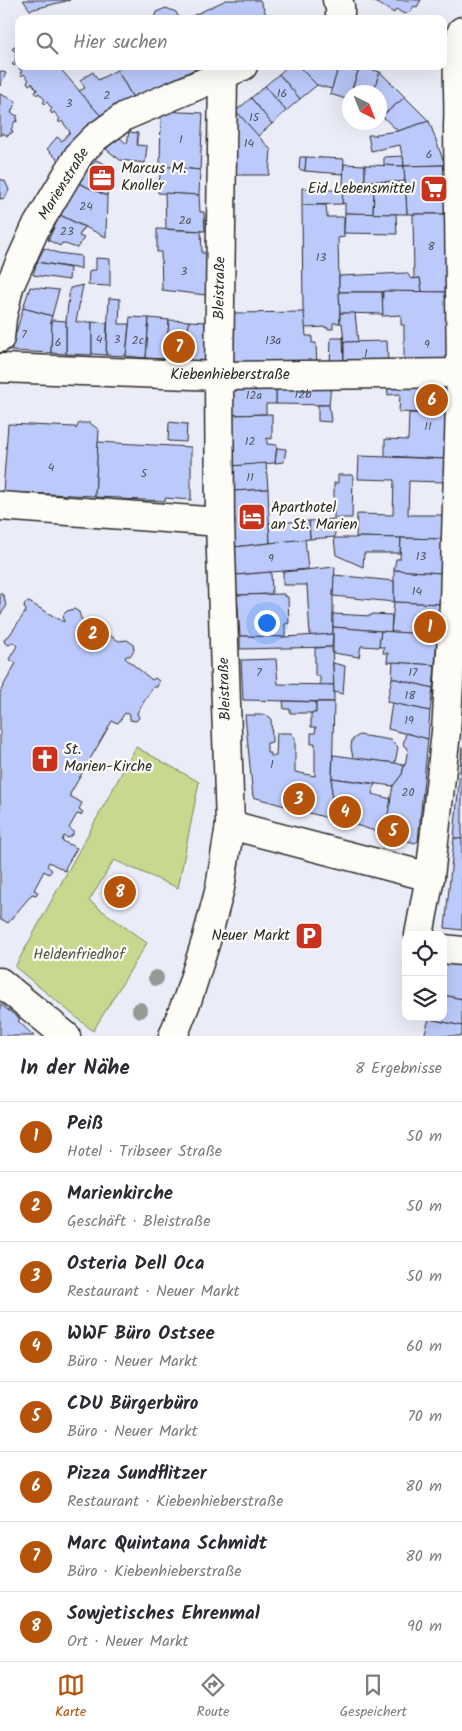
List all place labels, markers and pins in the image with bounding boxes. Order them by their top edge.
place label: Marcus M. Knoller [121,157,187,198]
office icon: Marcus M. Knoller [87,163,117,193]
supermarket icon: Eid Lebensmittel [419,174,449,204]
place label: Eid Lebensmittel [308,177,415,201]
pin: 7 [163,328,195,366]
pin: 6 [416,381,448,419]
place label: Aparthotel an St. Marien [271,496,358,537]
hotel icon: Aparthotel an St. Marien [237,502,267,532]
pin: 1 [414,608,446,646]
pin: 2 [77,615,109,653]
place label: St. Marien-Kirche [64,738,152,779]
church icon: St. Marien-Kirche [30,744,60,774]
pin: 3 [283,780,315,818]
pin: 4 [329,793,361,831]
pin: 5 [377,812,409,850]
pin: 8 [104,873,136,911]
parking icon: Neuer Markt [294,921,324,951]
place label: Neuer Markt [211,924,290,948]

